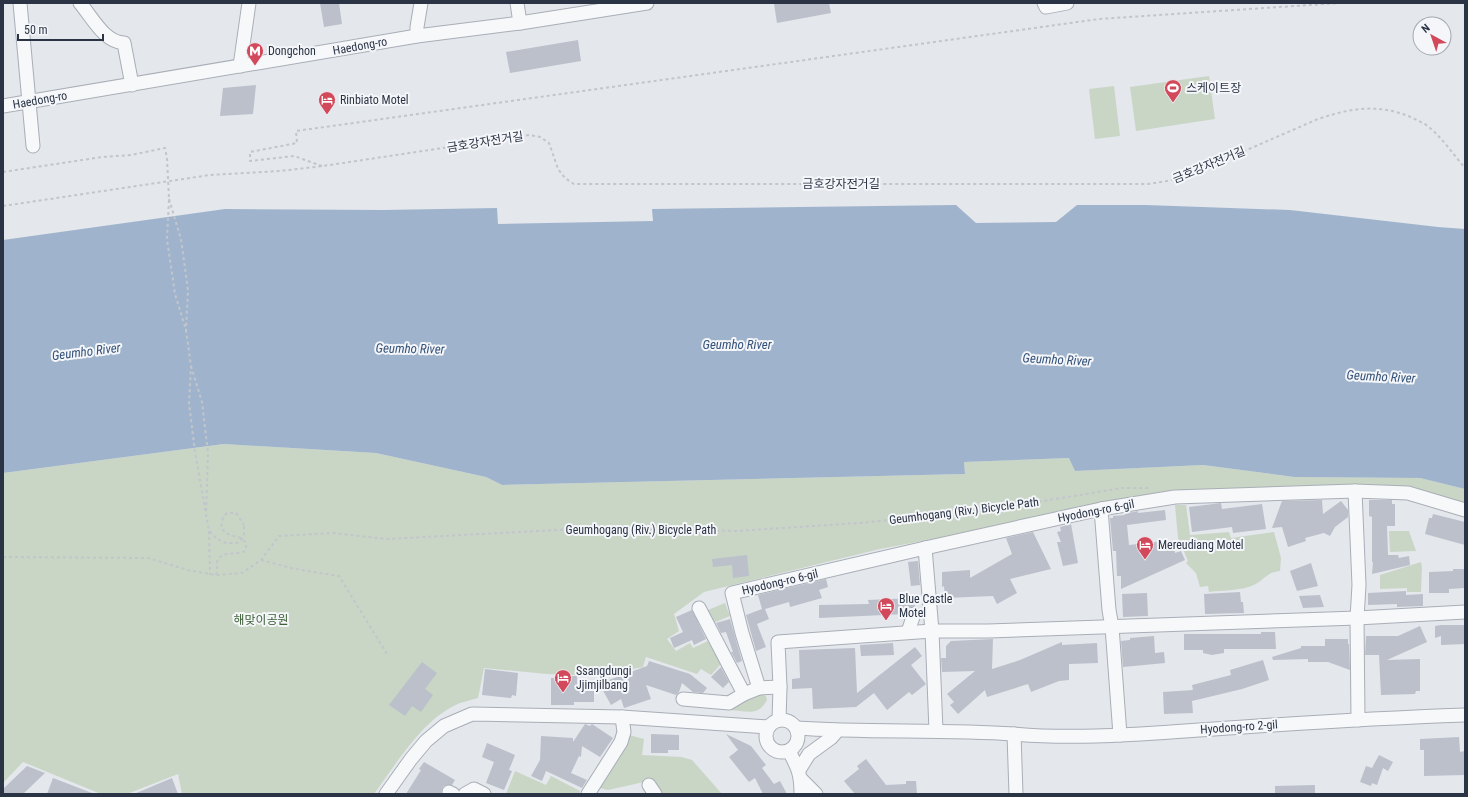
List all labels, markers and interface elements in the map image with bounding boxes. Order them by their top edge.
scale bar [18,16,103,42]
north arrow [1412,16,1452,56]
text: N [1419,21,1433,36]
text: 50 m [24,23,48,37]
street label: Haedong-ro [332,34,388,58]
metro station icon: Dongchon [245,41,265,66]
place label: Dongchon [268,44,316,58]
sports icon: 스케이트장 [1163,78,1183,103]
place label: 스케이트장 [1186,81,1241,95]
street label: Haedong-ro [12,88,68,112]
hotel icon: Rinbiato Motel [317,90,337,115]
place label: Rinbiato Motel [340,93,409,107]
street label: 금호강자전거길 [446,129,524,155]
street label: 금호강자전거길 [1171,144,1247,186]
street label: 금호강자전거길 [802,177,880,191]
water label: Geumho River [703,337,773,352]
water label: Geumho River [51,340,122,363]
water label: Geumho River [375,340,446,357]
water label: Geumho River [1022,350,1093,369]
water label: Geumho River [1346,367,1417,386]
street label: Geumhogang (Riv.) Bicycle Path [888,495,1040,527]
street label: Hyodong-ro 6-gil [1057,497,1135,525]
street label: Geumhogang (Riv.) Bicycle Path [566,523,717,537]
hotel icon: Mereudiang Motel [1135,535,1155,560]
place label: Mereudiang Motel [1158,538,1244,552]
street label: Hyodong-ro 6-gil [741,566,819,598]
place label: Blue Castle Motel [899,592,953,620]
hotel icon: Blue Castle Motel [876,596,896,621]
park label: 해맞이공원 [233,613,289,627]
place label: Ssangdungi Jjimjilbang [576,664,631,692]
hotel icon: Ssangdungi Jjimjilbang [553,668,573,693]
street label: Hyodong-ro 2-gil [1200,717,1278,737]

